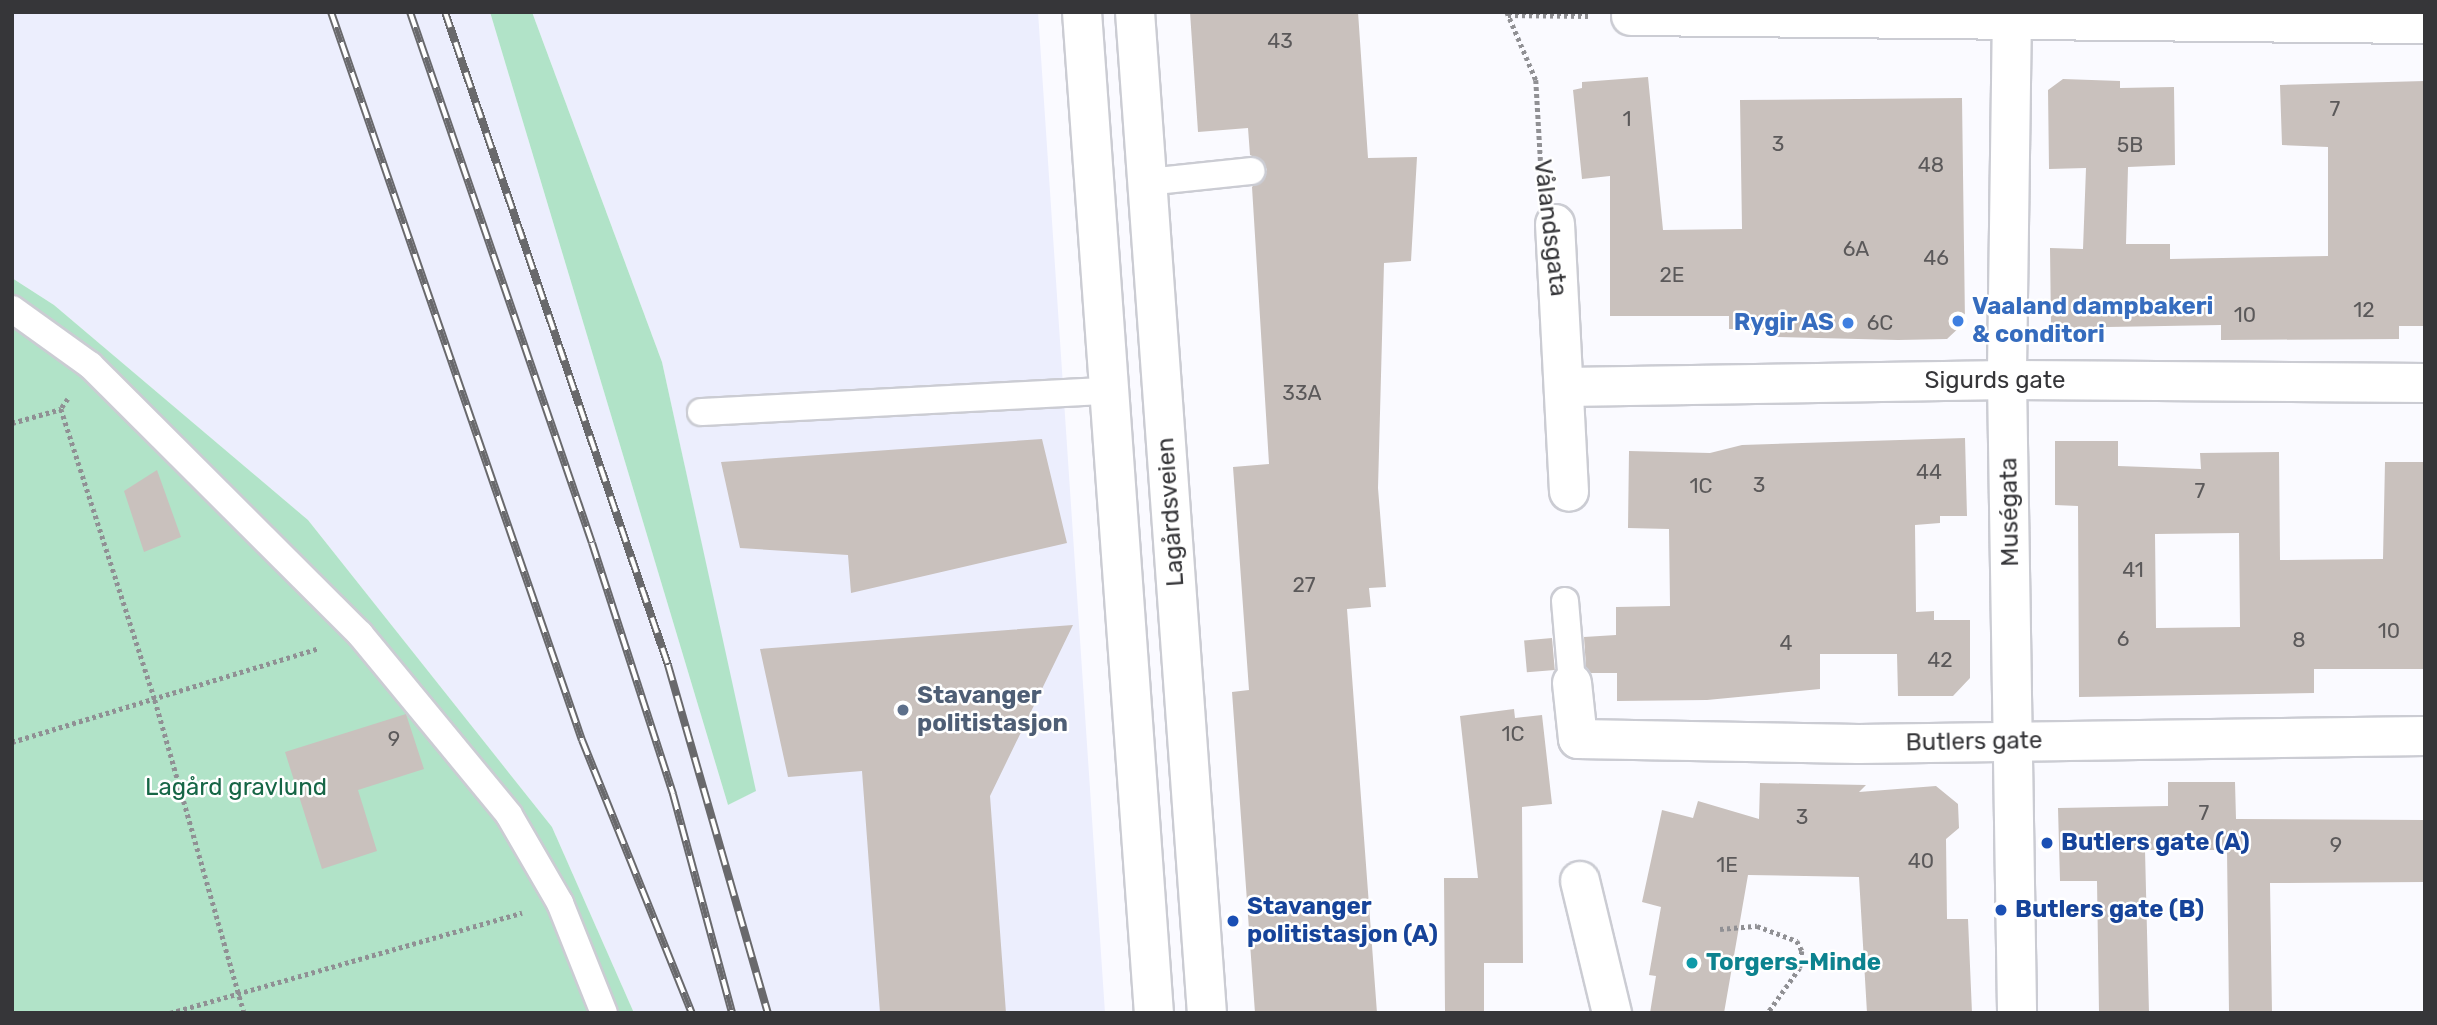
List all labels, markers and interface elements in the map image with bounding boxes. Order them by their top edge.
house number: 43 [1267,28,1293,54]
house number: 7 [2330,96,2340,122]
house number: 1 [1623,106,1631,132]
house number: 3 [1772,131,1784,157]
house number: 5B [2117,132,2143,158]
house number: 48 [1918,152,1944,178]
street label: Vålandsgata [1527,158,1573,298]
house number: 6A [1843,236,1869,262]
house number: 46 [1923,245,1949,271]
house number: 2E [1659,262,1685,288]
place label: Vaaland dampbakeri & conditori [1972,293,2213,349]
house number: 12 [2353,297,2375,323]
house number: 10 [2234,302,2256,328]
place label: Rygir AS [1733,309,1834,337]
house number: 6C [1867,310,1893,336]
marker: Vaaland dampbakeri & conditori [1950,313,1966,329]
marker: Rygir AS [1840,315,1856,331]
street label: Sigurds gate [1924,367,2066,395]
house number: 33A [1282,380,1322,406]
street label: Lagårdsveien [1151,436,1191,588]
street label: Muségata [1995,457,2025,567]
house number: 44 [1916,459,1942,485]
house number: 3 [1753,472,1765,498]
house number: 1C [1690,473,1712,499]
house number: 7 [2195,478,2205,504]
house number: 41 [2122,557,2144,583]
house number: 27 [1292,572,1316,598]
house number: 10 [2378,618,2400,644]
house number: 6 [2117,626,2129,652]
house number: 8 [2292,627,2306,653]
house number: 4 [1779,630,1793,656]
house number: 42 [1927,647,1953,673]
place label: Stavanger politistasjon [917,682,1068,738]
marker: Stavanger politistasjon [895,702,911,718]
house number: 1C [1502,721,1524,747]
house number: 9 [388,726,400,752]
street label: Butlers gate [1905,726,2043,758]
park label: Lagård gravlund [145,774,327,802]
house number: 7 [2199,800,2209,826]
house number: 3 [1796,804,1808,830]
place label: Butlers gate (A) [2061,829,2250,857]
house number: 9 [2330,832,2342,858]
marker: Butlers gate (A) [2039,835,2055,851]
house number: 40 [1908,848,1934,874]
house number: 1E [1716,852,1738,878]
place label: Stavanger politistasjon (A) [1247,893,1438,949]
place label: Butlers gate (B) [2015,896,2204,924]
marker: Butlers gate (B) [1993,902,2009,918]
marker: Stavanger politistasjon (A) [1225,913,1241,929]
place label: Torgers-Minde [1706,949,1881,977]
marker: Torgers-Minde [1684,955,1700,971]

